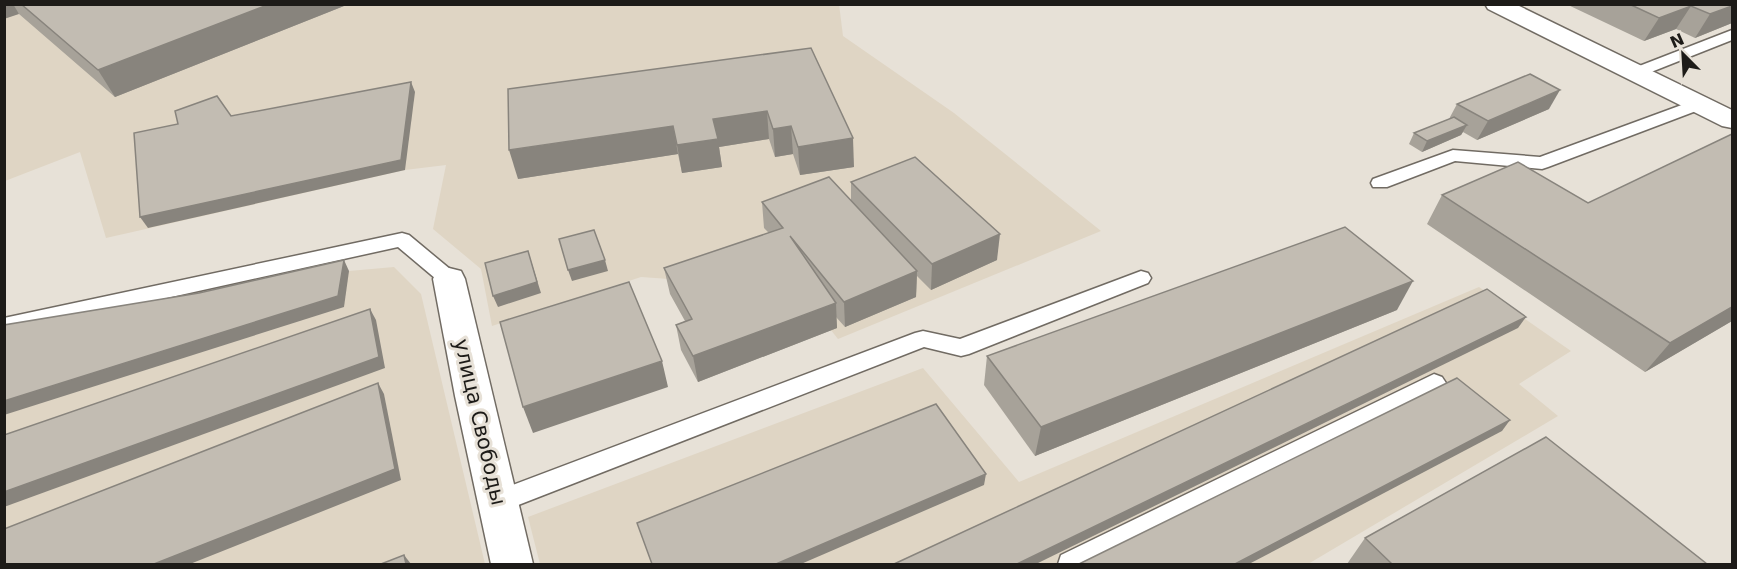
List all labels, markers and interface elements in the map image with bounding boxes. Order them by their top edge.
north arrow [1653,24,1713,84]
text: N [1667,29,1687,52]
street label: улица Свободы [449,336,511,508]

